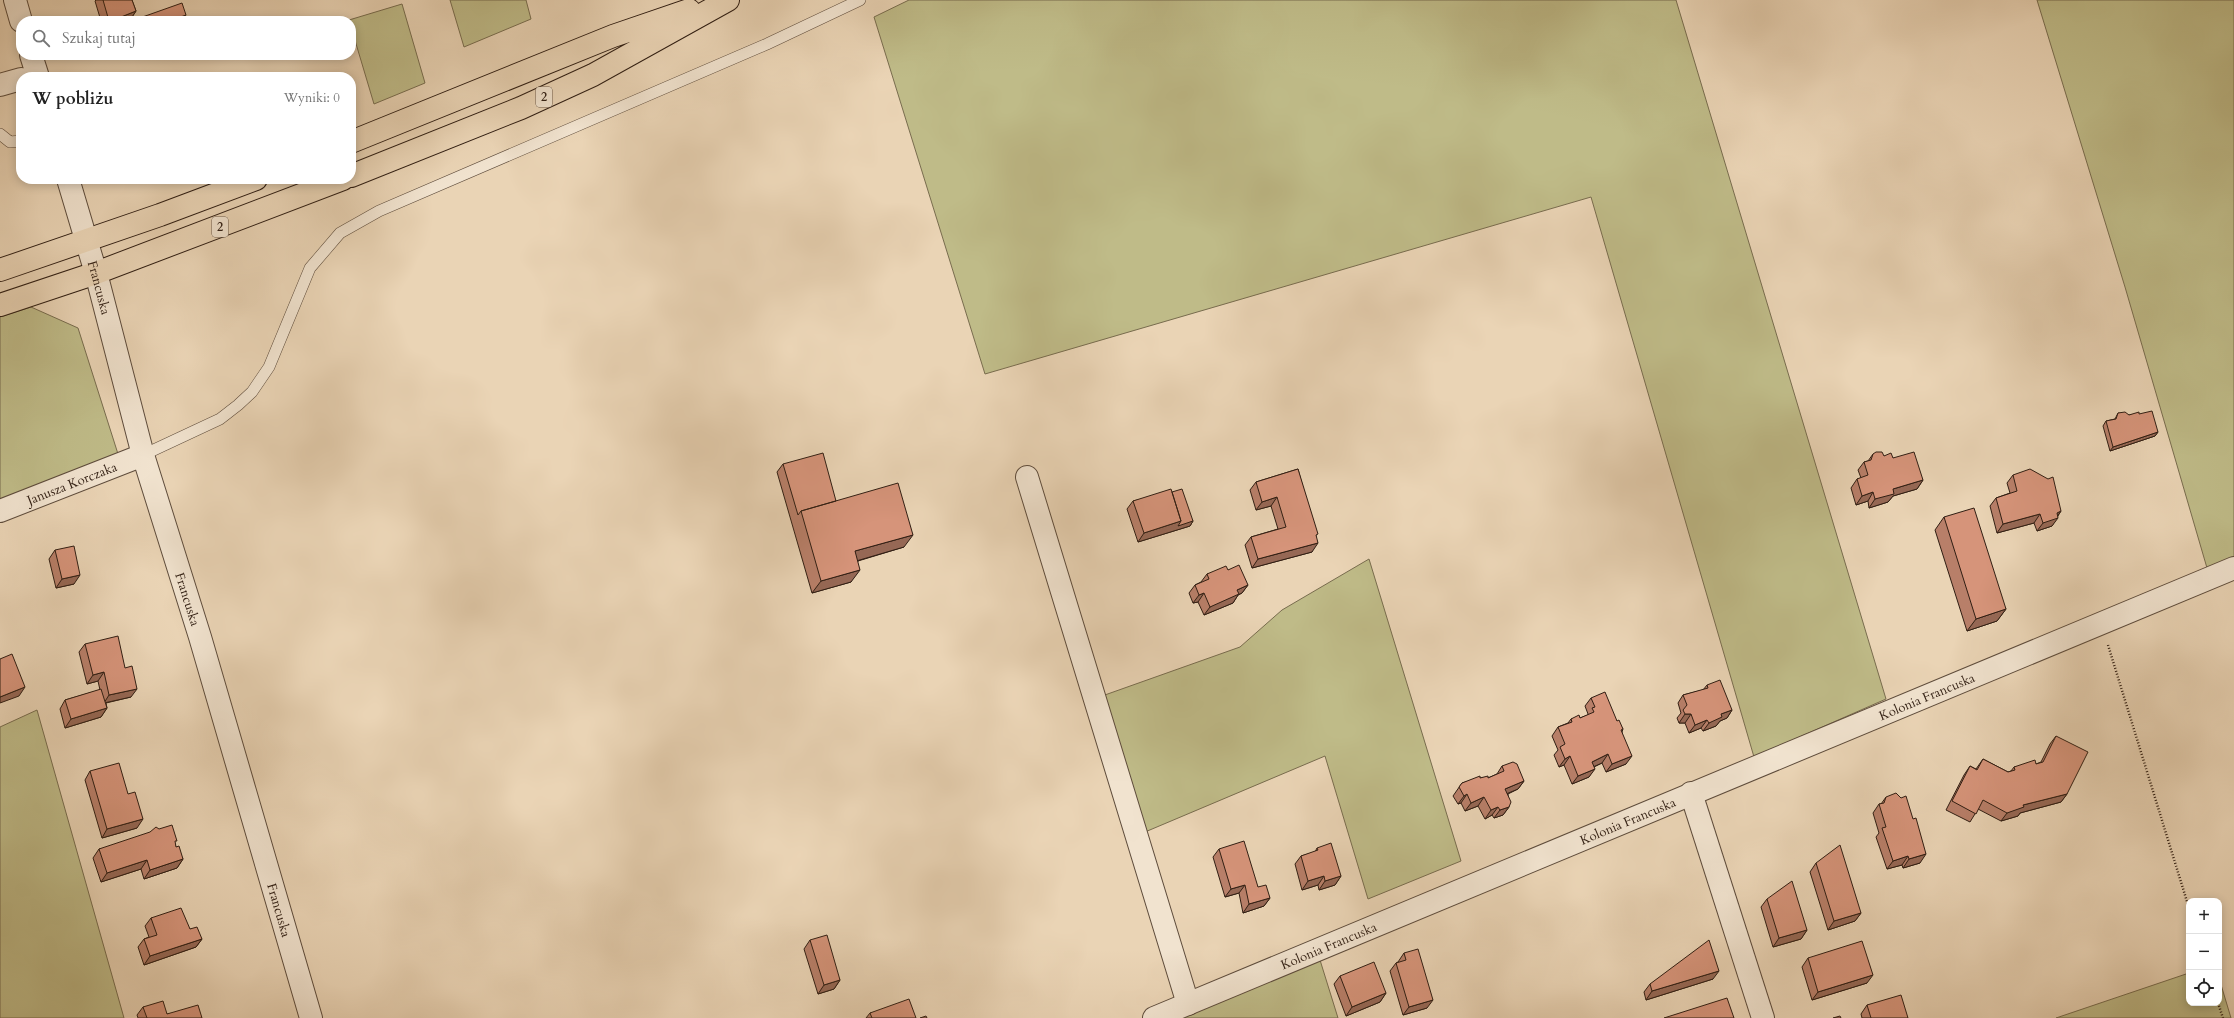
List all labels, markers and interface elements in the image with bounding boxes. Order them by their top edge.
search box [16,16,356,60]
icon: search [30,27,52,49]
text: Szukaj tutaj [62,28,136,48]
text: W pobliżu [32,87,113,110]
road number: 2 [536,87,552,107]
text: Wyniki: 0 [284,89,340,107]
road number: 2 [212,217,228,237]
street label: Francuska [83,259,114,317]
street label: Janusza Korczaka [23,458,120,510]
street label: Francuska [170,570,204,629]
street label: Kolonia Francuska [1876,669,1978,725]
street label: Kolonia Francuska [1577,793,1679,850]
street label: Francuska [262,881,295,940]
map controls [2186,898,2222,1006]
button: + [2186,898,2222,934]
street label: Kolonia Francuska [1278,918,1380,974]
button: − [2186,934,2222,970]
button: locate [2186,970,2222,1006]

